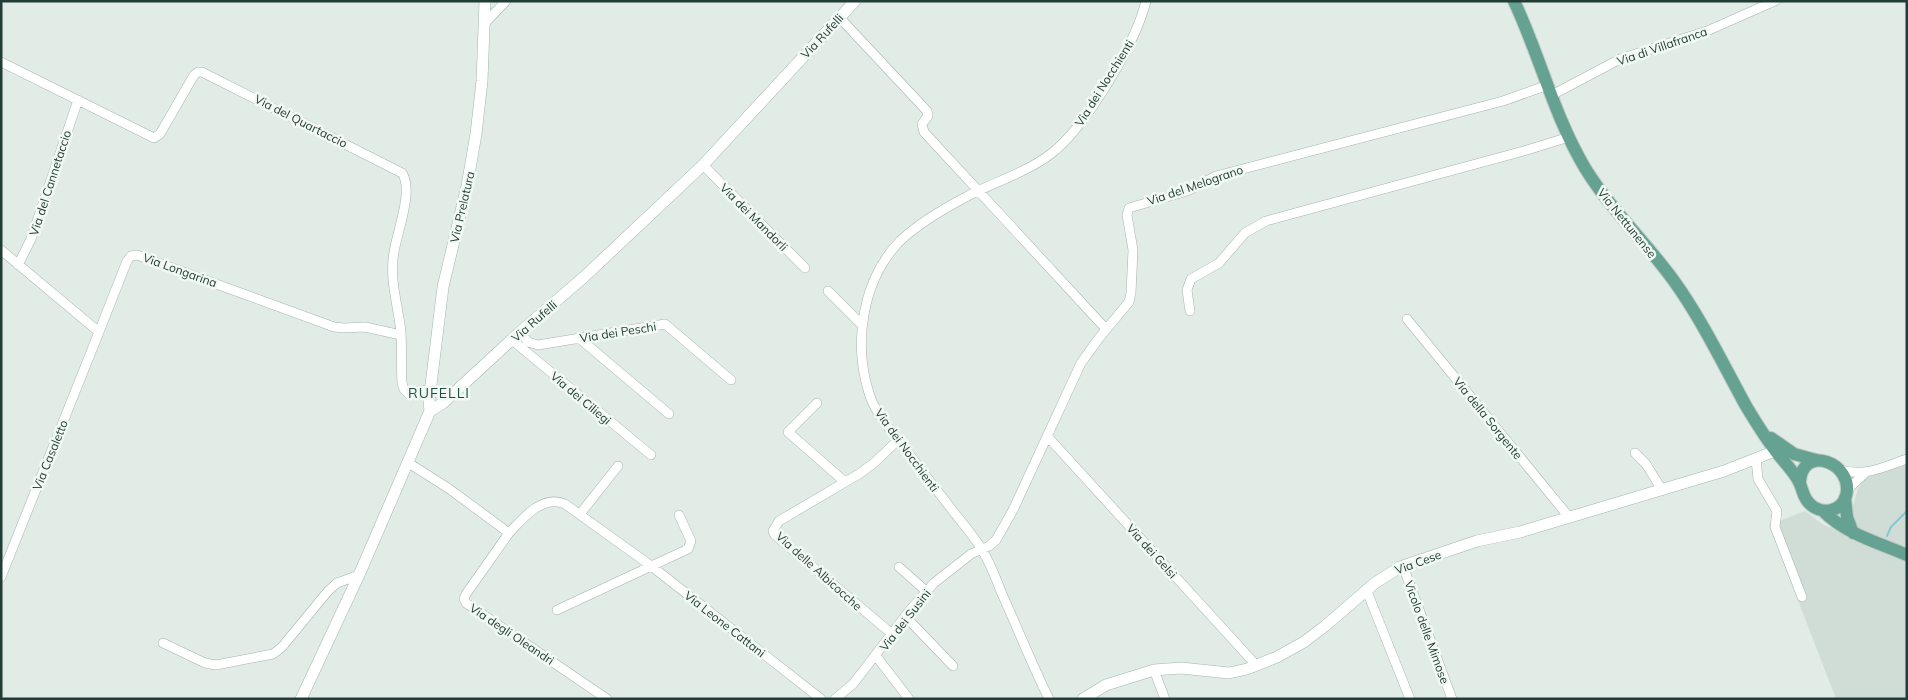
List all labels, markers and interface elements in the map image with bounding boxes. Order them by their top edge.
street label: Via Rufelli [797,10,847,62]
street label: Via di Villafranca [1615,24,1709,68]
street label: Via dei Nocchienti [1071,37,1137,129]
street label: Via del Quartaccio [252,91,350,151]
street label: Via del Cannetaccio [26,128,74,238]
street label: Via del Melograno [1145,162,1245,208]
street label: Via Prelatura [447,170,477,244]
street label: Via dei Mandorli [717,180,791,254]
street label: Via Nettunense [1594,185,1660,261]
street label: Via Longarina [141,250,219,290]
street label: Via Rufelli [508,297,560,345]
street label: Via dei Peschi [579,319,657,345]
street label: Via dei Ciliegi [548,368,615,428]
street label: Via della Sorgente [1450,374,1526,462]
district label: RUFELLI [408,384,470,402]
street label: Via dei Nocchienti [872,405,942,495]
street label: Via Casaletto [29,418,71,492]
street label: Via dei Gelsi [1124,521,1181,581]
street label: Via delle Albicocche [773,528,865,614]
street label: Via Cese [1393,547,1443,577]
street label: Vicolo delle Mimose [1401,578,1453,686]
street label: Via dei Susini [876,586,934,654]
street label: Via Leone Cattani [682,588,769,660]
street label: Via degli Oleandri [467,600,557,668]

